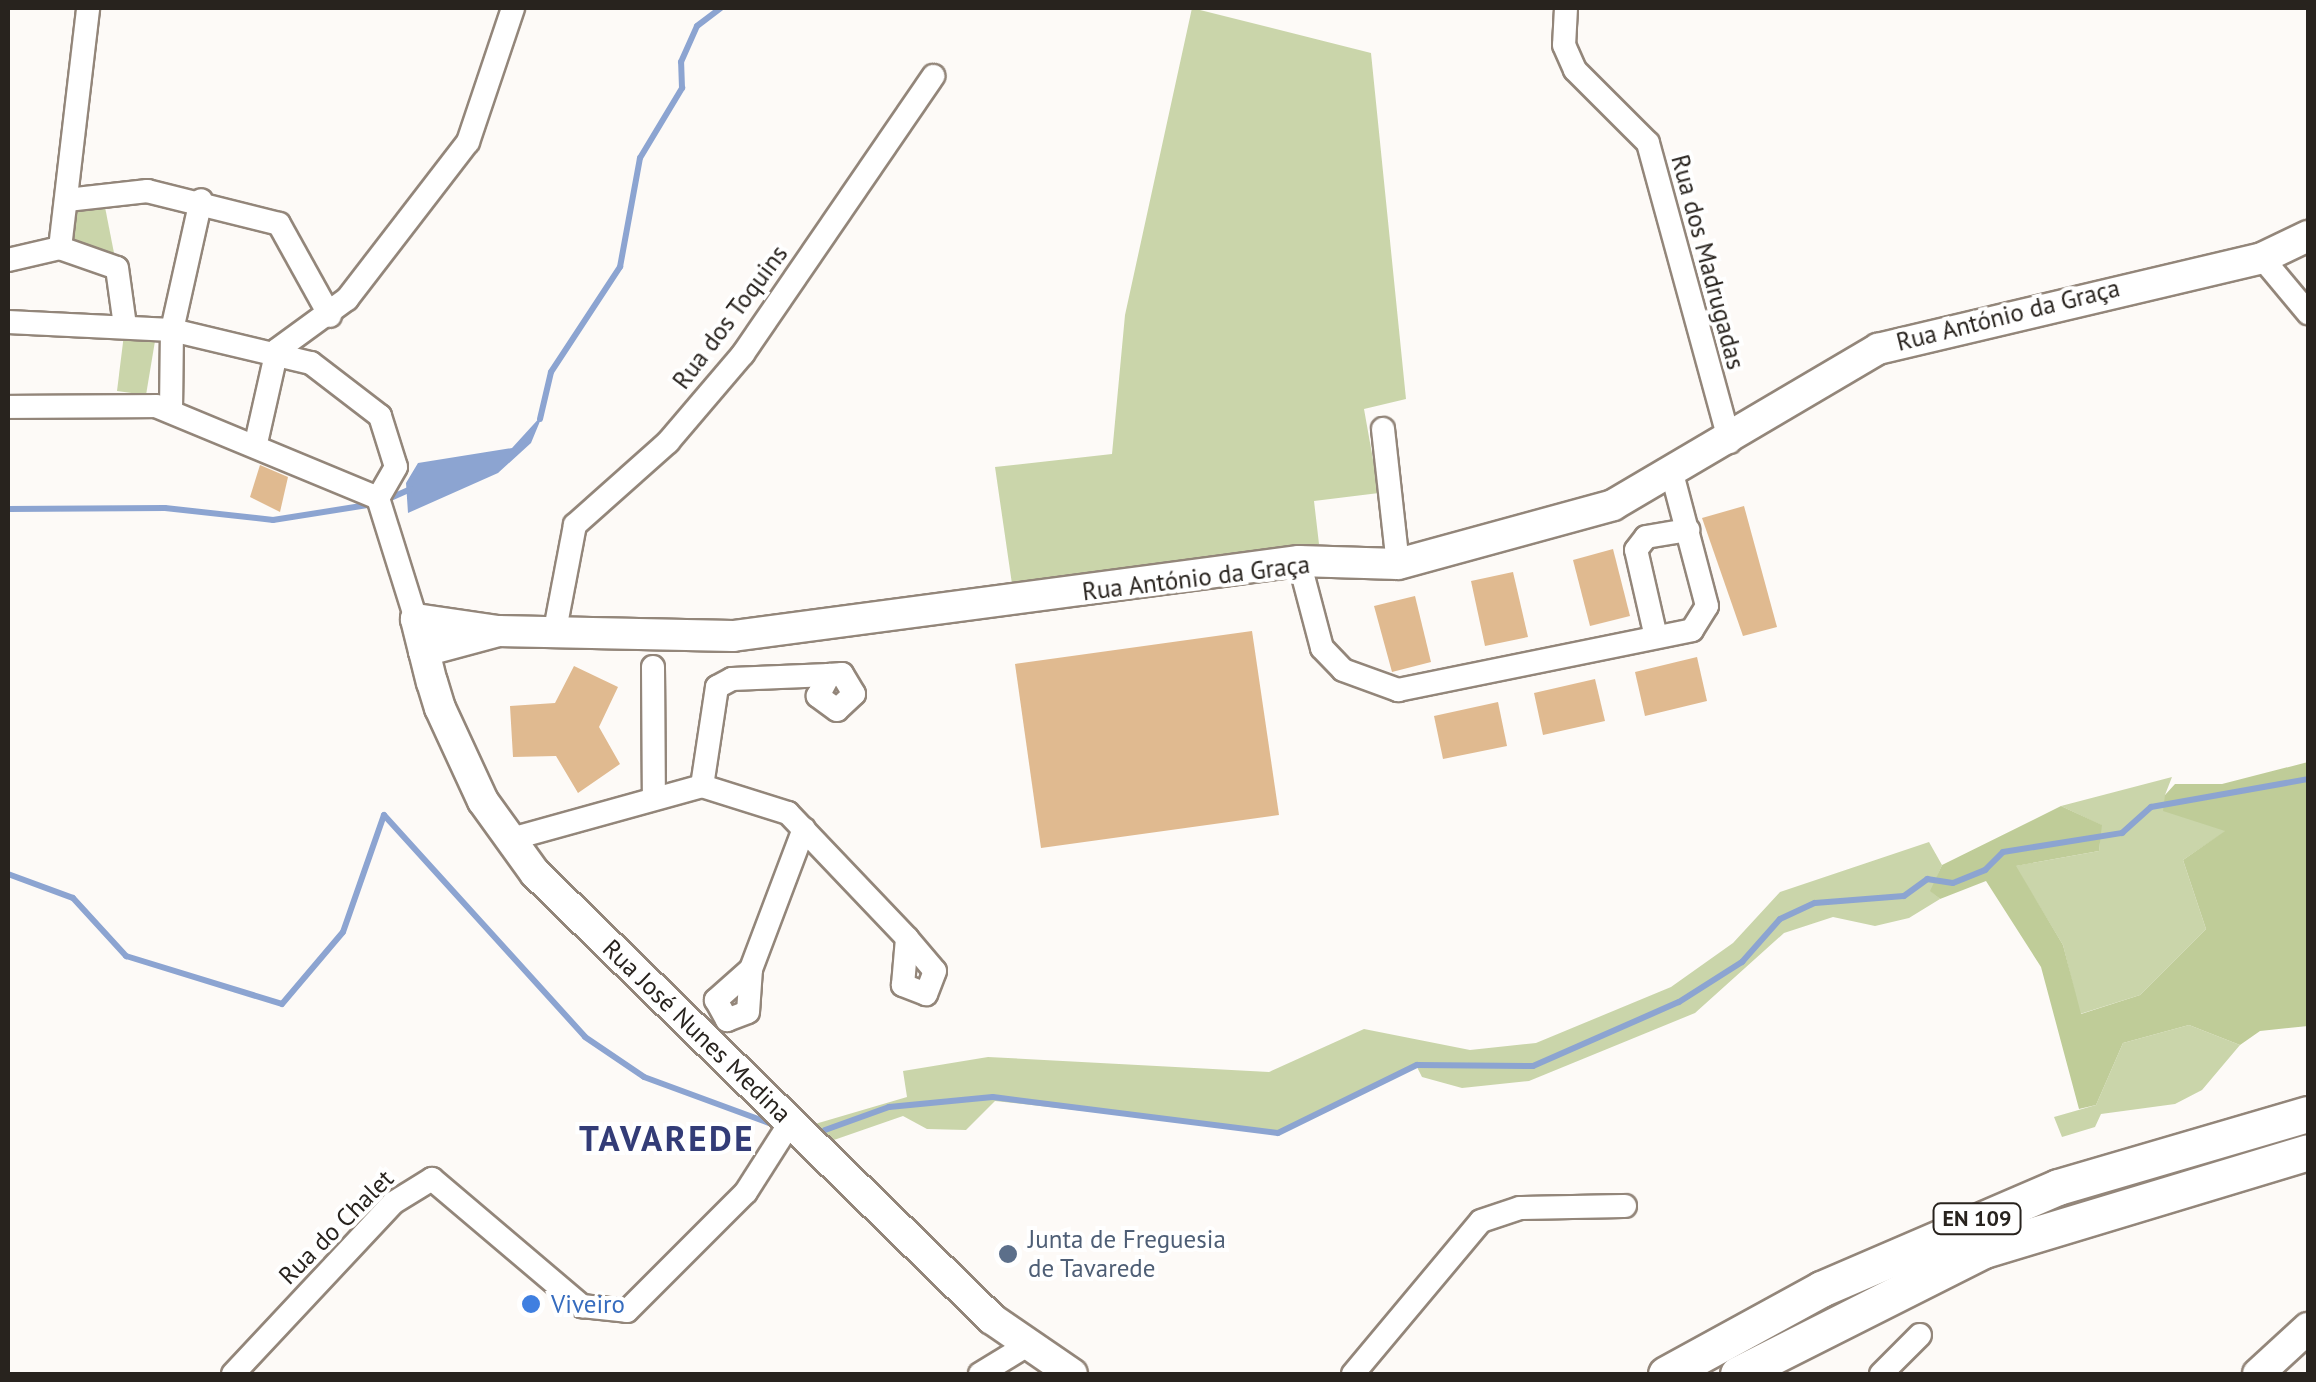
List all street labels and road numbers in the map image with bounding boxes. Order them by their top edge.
street label: Rua dos Madrugadas [1665,151,1751,373]
street label: Rua dos Toquins [666,239,794,395]
street label: Rua António da Graça [1893,273,2123,357]
street label: Rua António da Graça [1080,549,1312,607]
street label: Rua José Nunes Medina [597,933,797,1129]
street label: Rua do Chalet [273,1164,399,1290]
road number: EN 109 [1932,1202,2022,1236]

